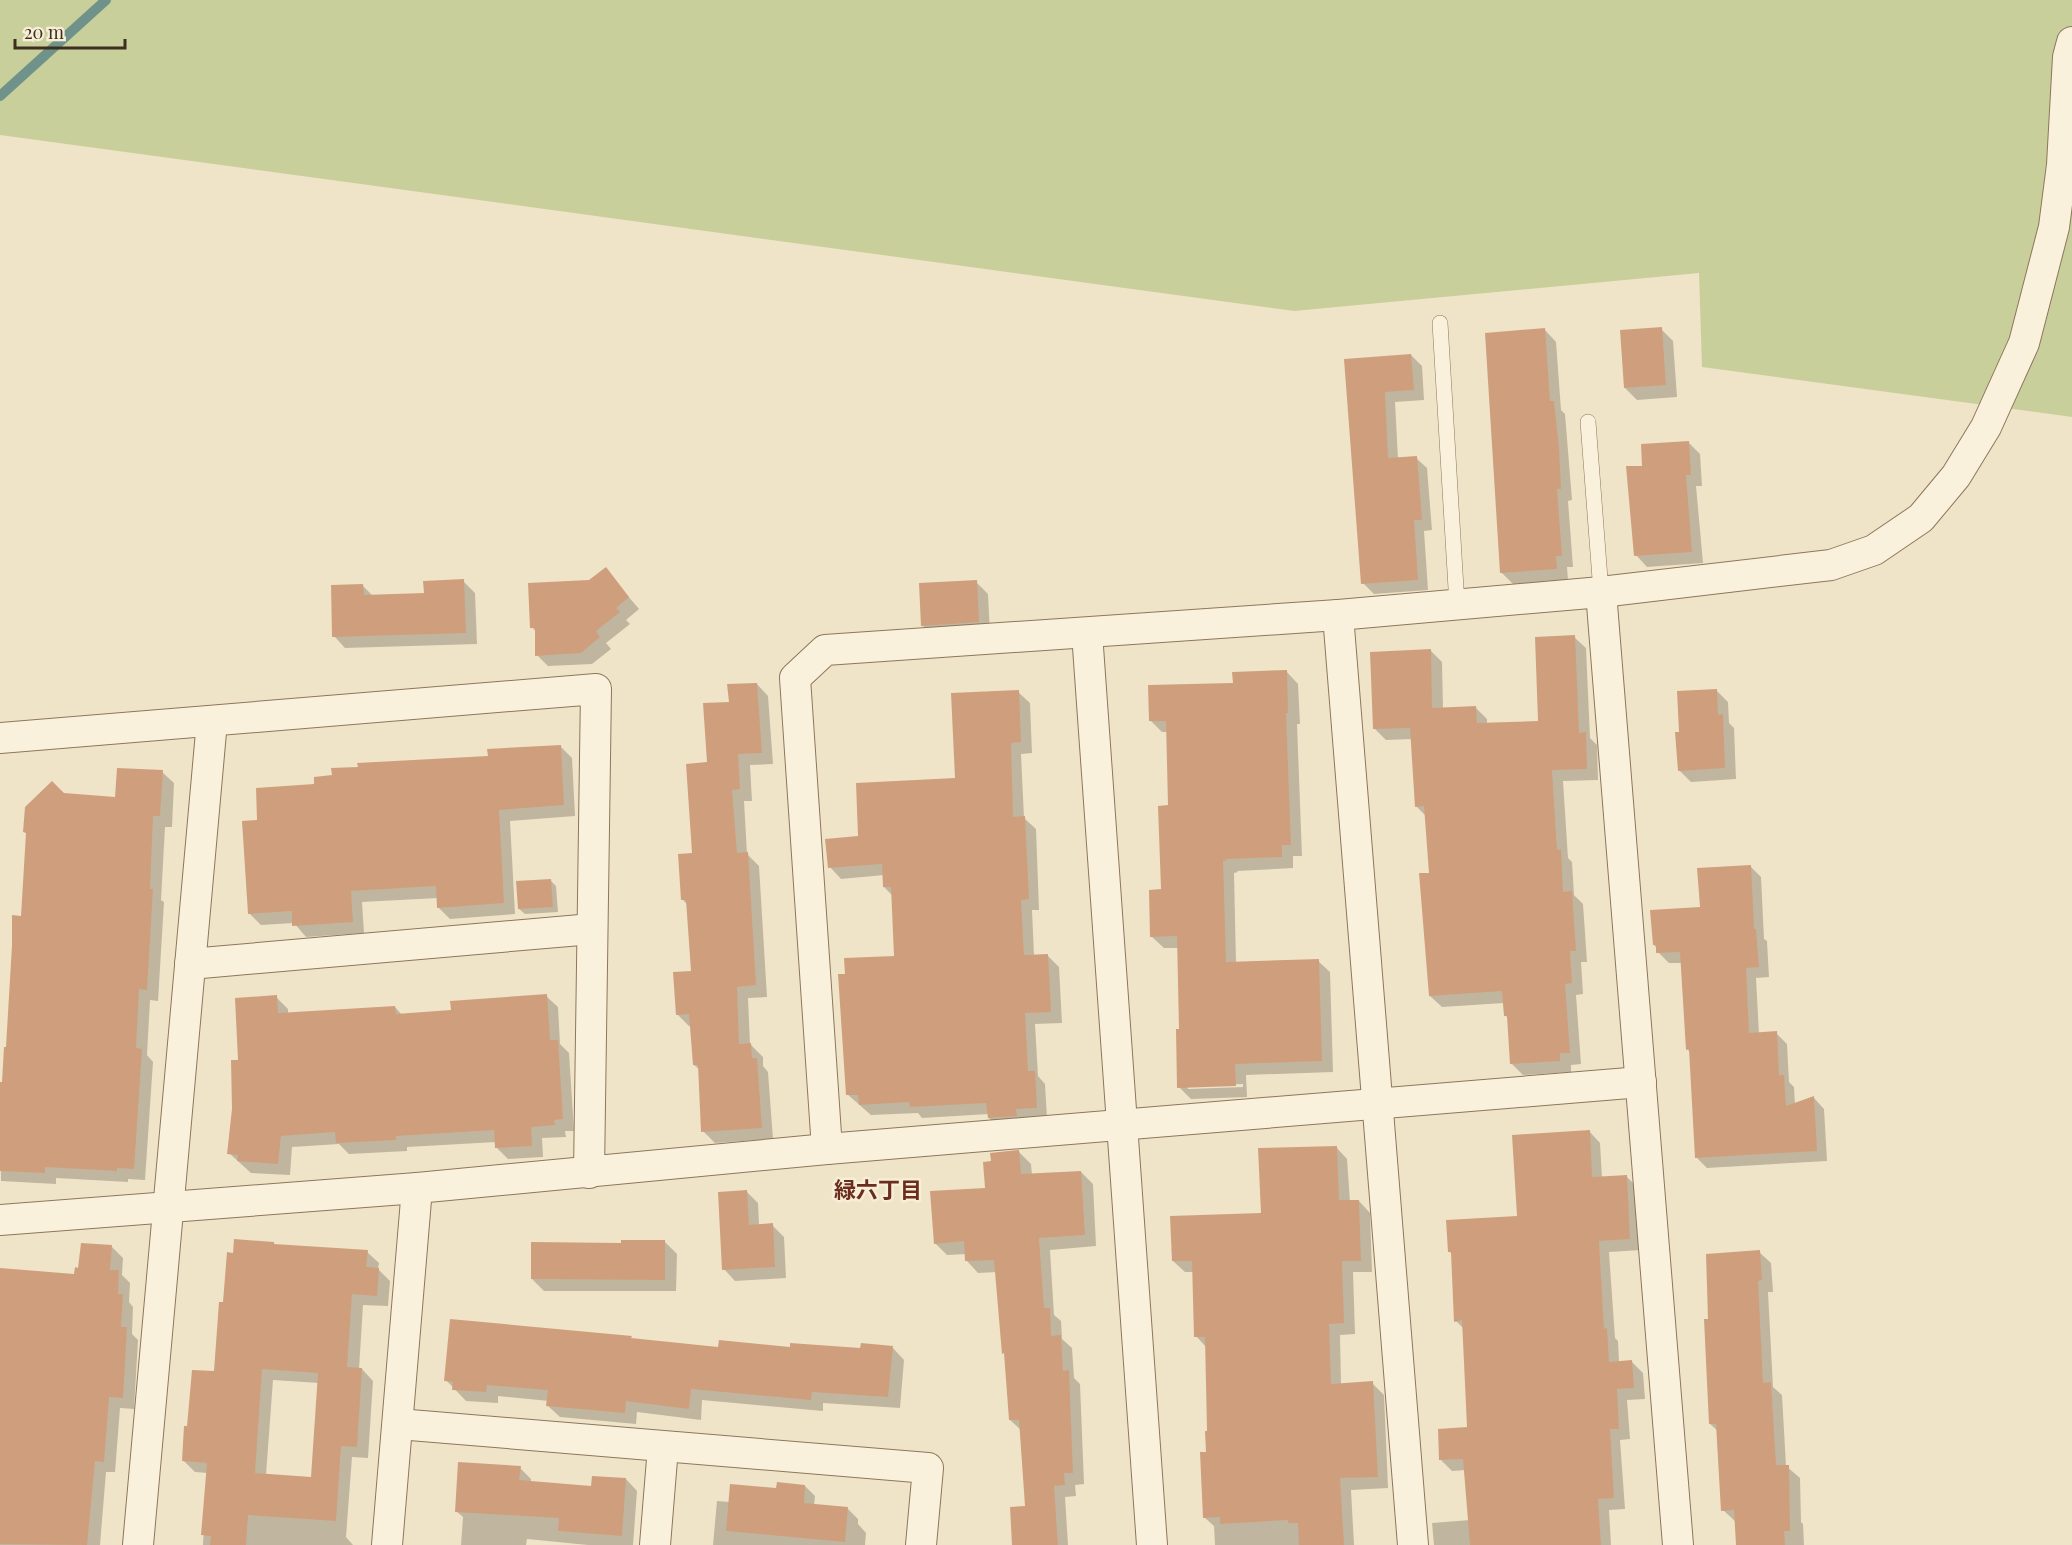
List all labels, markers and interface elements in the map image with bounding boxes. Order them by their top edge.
scale bar [15,12,124,50]
text: 20 m [24,20,64,44]
district label: 緑六丁目 [834,1174,922,1204]

